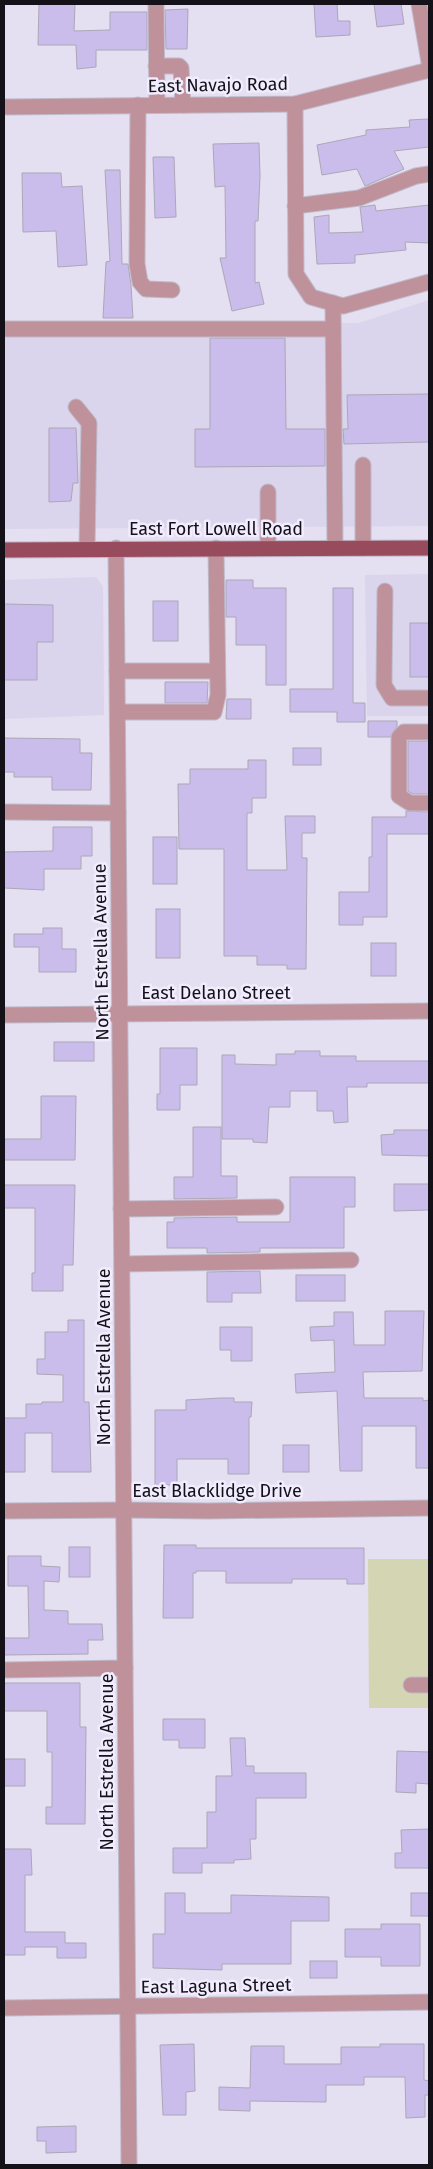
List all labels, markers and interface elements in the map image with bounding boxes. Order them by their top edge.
street label: East Navajo Road [148,73,288,97]
street label: East Fort Lowell Road [129,518,303,540]
street label: North Estrella Avenue [88,863,114,1041]
street label: East Delano Street [141,982,291,1004]
street label: North Estrella Avenue [93,1269,115,1446]
street label: East Blacklidge Drive [132,1480,302,1502]
street label: North Estrella Avenue [96,1674,118,1851]
street label: East Laguna Street [140,1974,292,1998]

